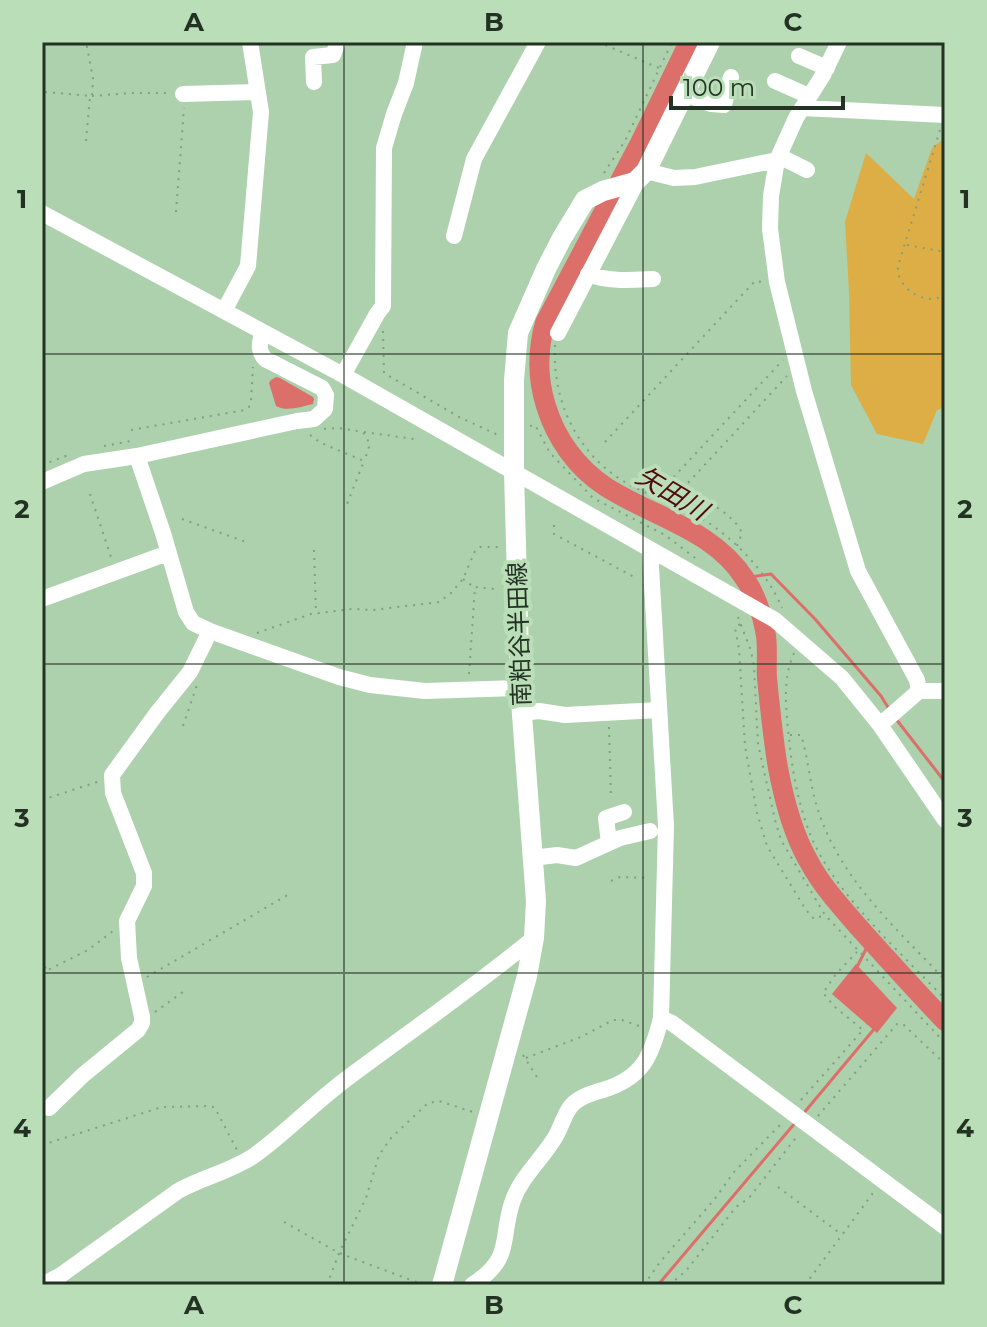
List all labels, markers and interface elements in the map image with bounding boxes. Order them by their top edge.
text: A [183,6,205,38]
text: B [484,6,504,38]
text: C [784,6,803,38]
scale bar [671,60,843,110]
text: 100 m [683,73,755,102]
text: 1 [17,183,27,215]
text: 1 [960,183,970,215]
water label: 矢田川 [630,459,716,528]
text: 2 [14,493,30,525]
text: 2 [957,493,973,525]
street label: 南粕谷半田線 [502,562,536,706]
text: 3 [13,802,30,834]
text: 3 [956,802,973,834]
text: 4 [13,1112,31,1144]
text: 4 [956,1112,974,1144]
text: A [183,1289,205,1321]
text: B [484,1289,504,1321]
text: C [784,1289,803,1321]

